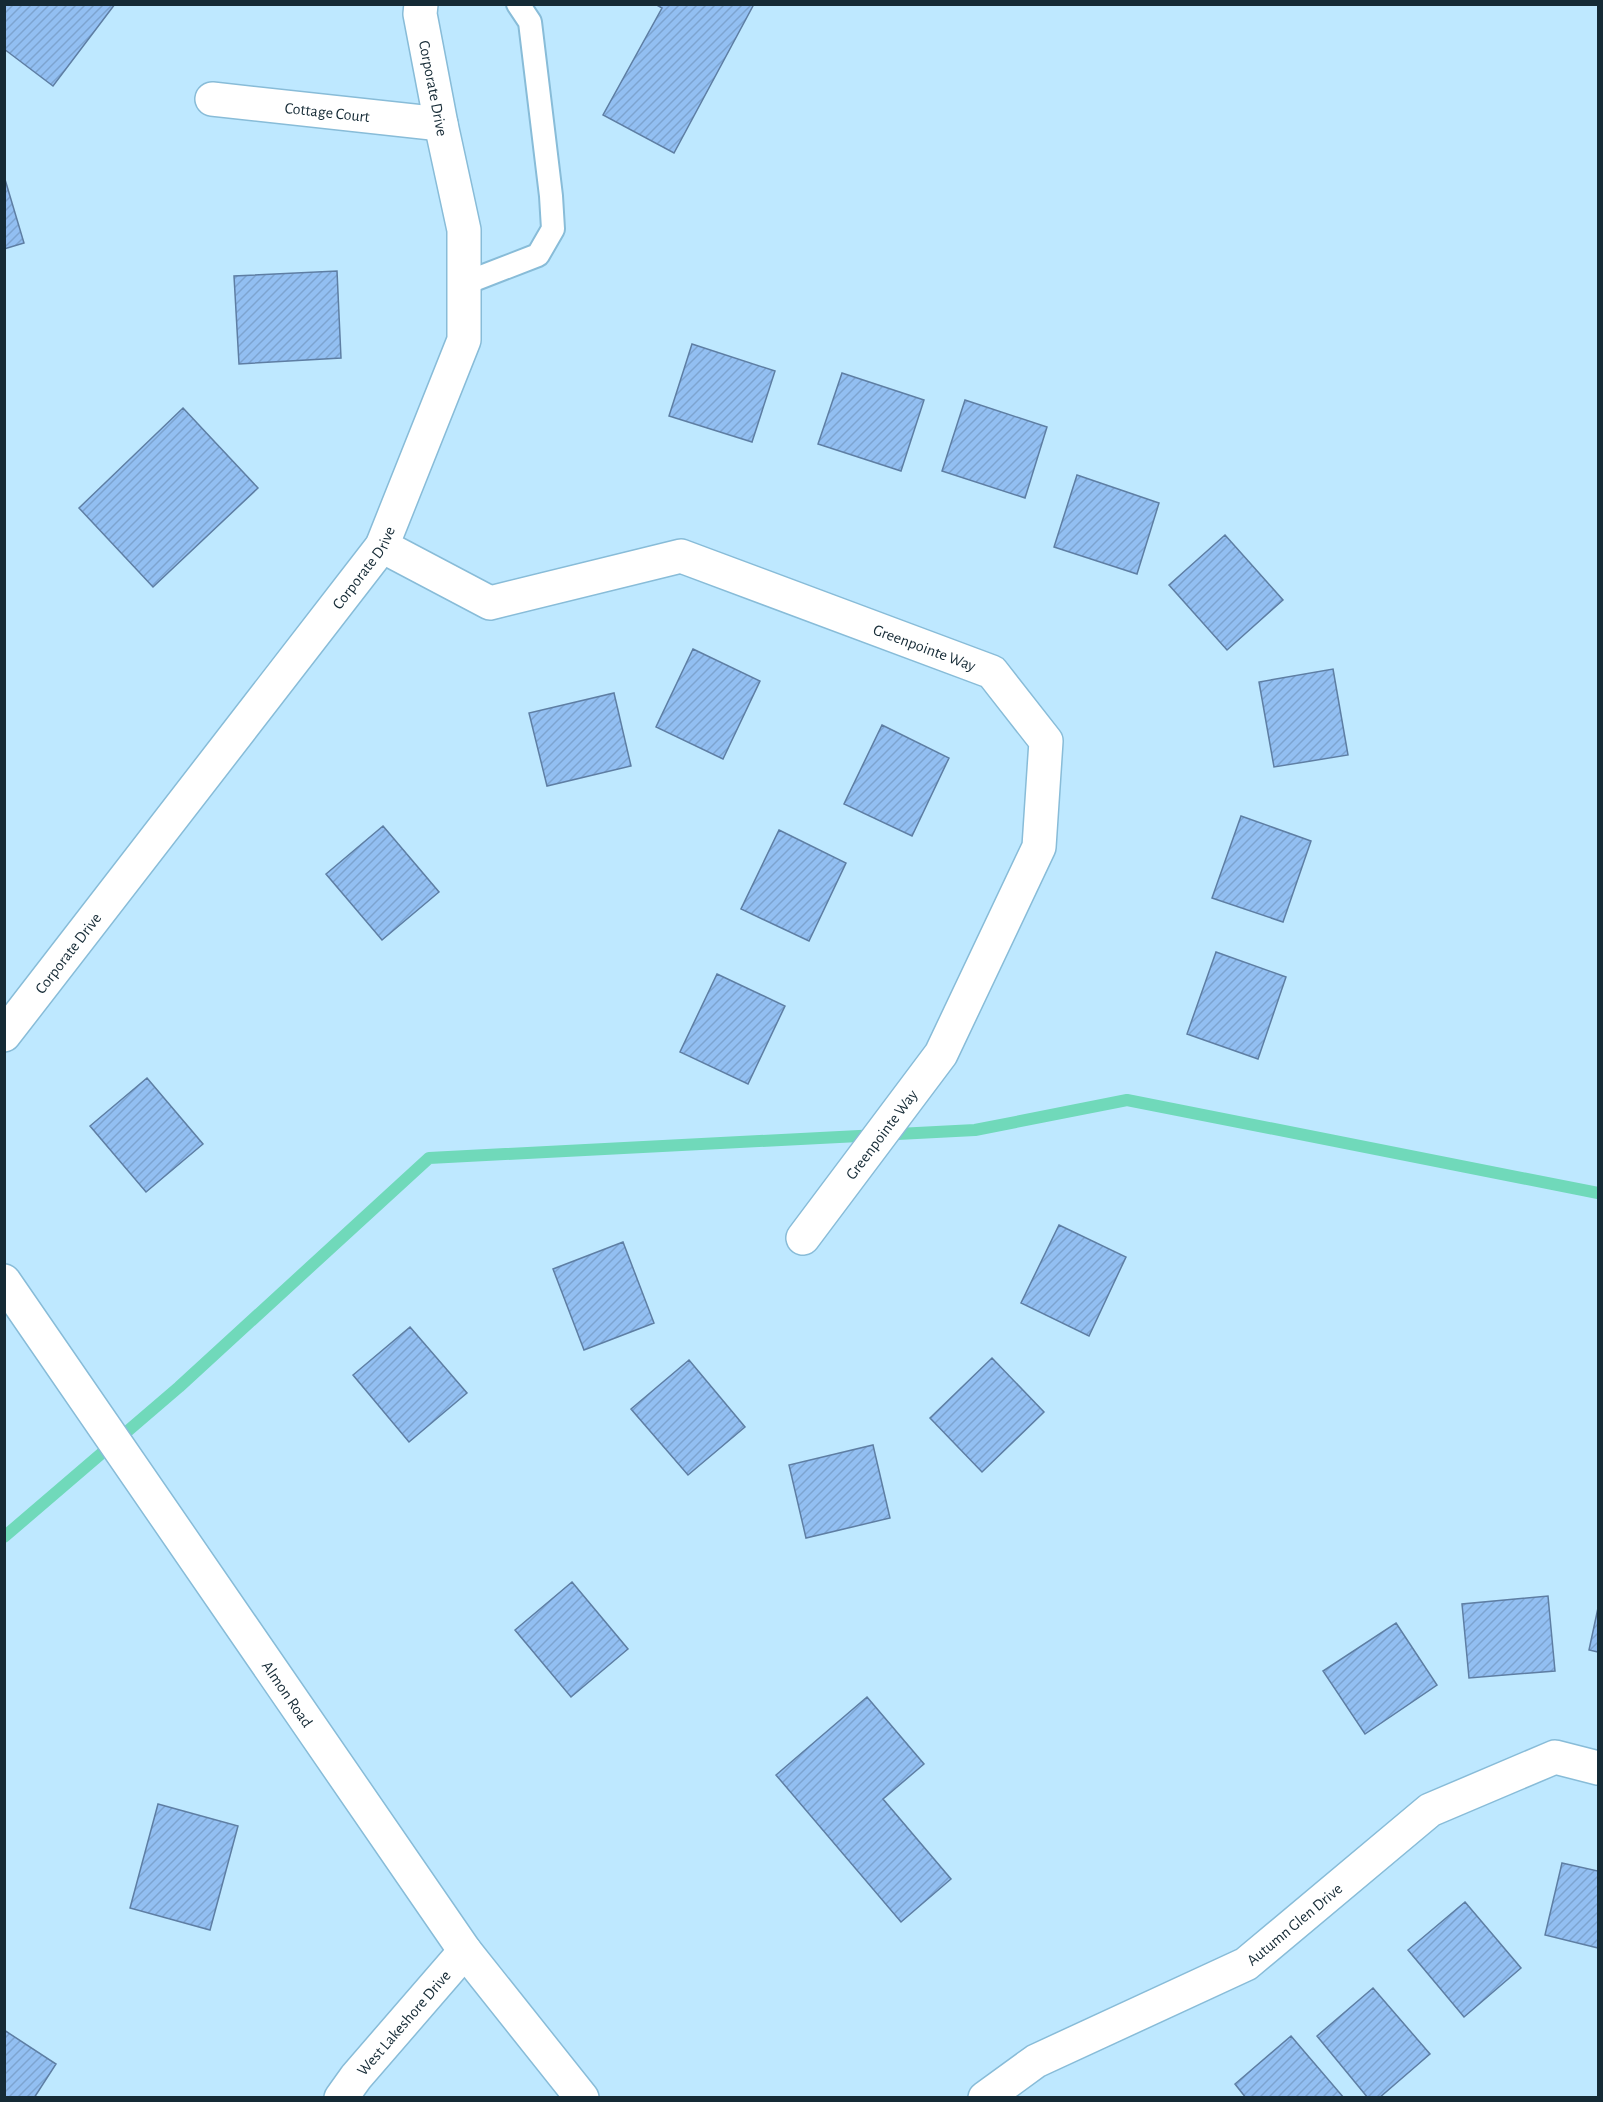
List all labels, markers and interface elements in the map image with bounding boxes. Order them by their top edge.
street label: Corporate Drive [416,39,450,137]
street label: Cottage Court [284,100,371,125]
street label: Corporate Drive [330,524,398,612]
street label: Greenpointe Way [871,621,978,675]
street label: Corporate Drive [32,910,105,997]
street label: Greenpointe Way [843,1087,922,1183]
street label: Almon Road [259,1658,315,1730]
street label: Autumn Glen Drive [1244,1880,1345,1969]
street label: West Lakeshore Drive [354,1967,454,2079]

